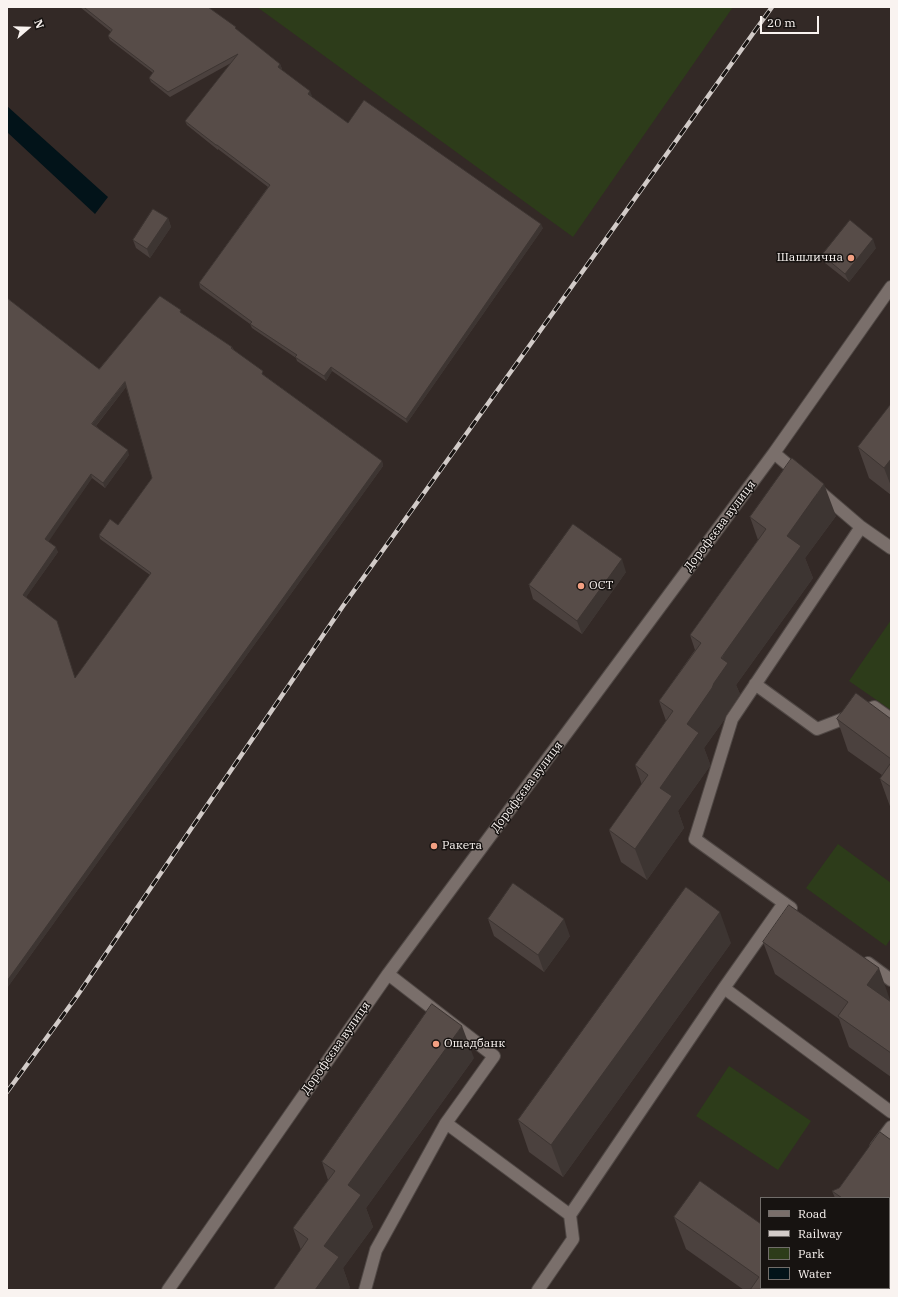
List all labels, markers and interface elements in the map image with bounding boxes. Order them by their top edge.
north arrow [8,8,48,48]
scale bar [762,8,821,34]
text: 20 m [767,15,796,30]
text: N [31,17,47,30]
place label: Шашлична [777,251,843,265]
marker: Шашлична [846,253,856,263]
street label: Дорофєєва вулиця [681,478,759,574]
place label: ОСТ [589,579,613,593]
marker: ОСТ [576,581,586,591]
street label: Дорофєєва вулиця [488,739,566,835]
place label: Ракета [442,839,482,853]
marker: Ракета [429,841,439,851]
street label: Дорофєєва вулиця [299,999,373,1097]
place label: Ощадбанк [444,1037,505,1051]
marker: Ощадбанк [431,1039,441,1049]
legend [760,1197,890,1289]
text: Road [798,1206,827,1221]
text: Railway [798,1226,842,1241]
text: Park [798,1246,824,1261]
text: Water [798,1266,831,1281]

